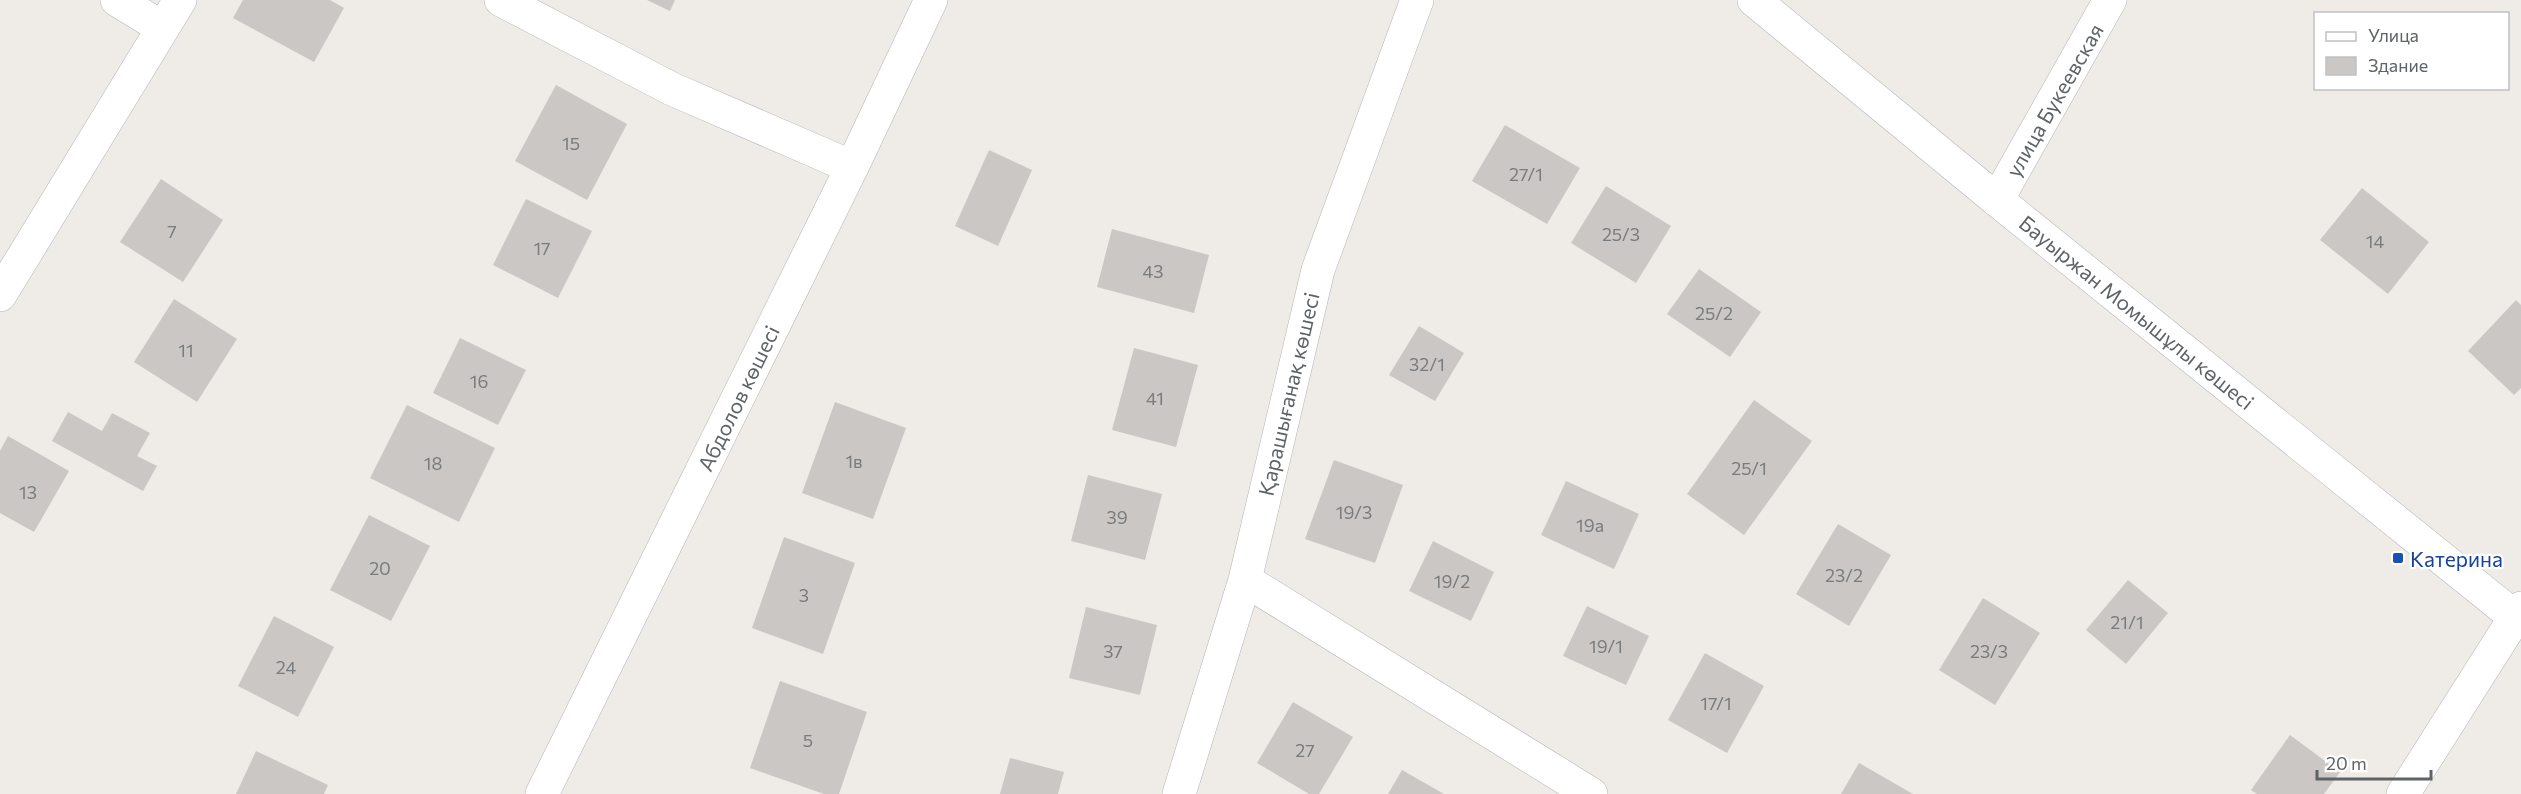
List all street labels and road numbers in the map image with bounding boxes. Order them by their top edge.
street label: улица Букеевская [2000,19,2108,181]
street label: Бауыржан Момышұлы көшесі [2015,210,2259,414]
street label: Қарашығанақ көшесі [1252,290,1324,498]
street label: Абдолов көшесі [692,321,784,475]

